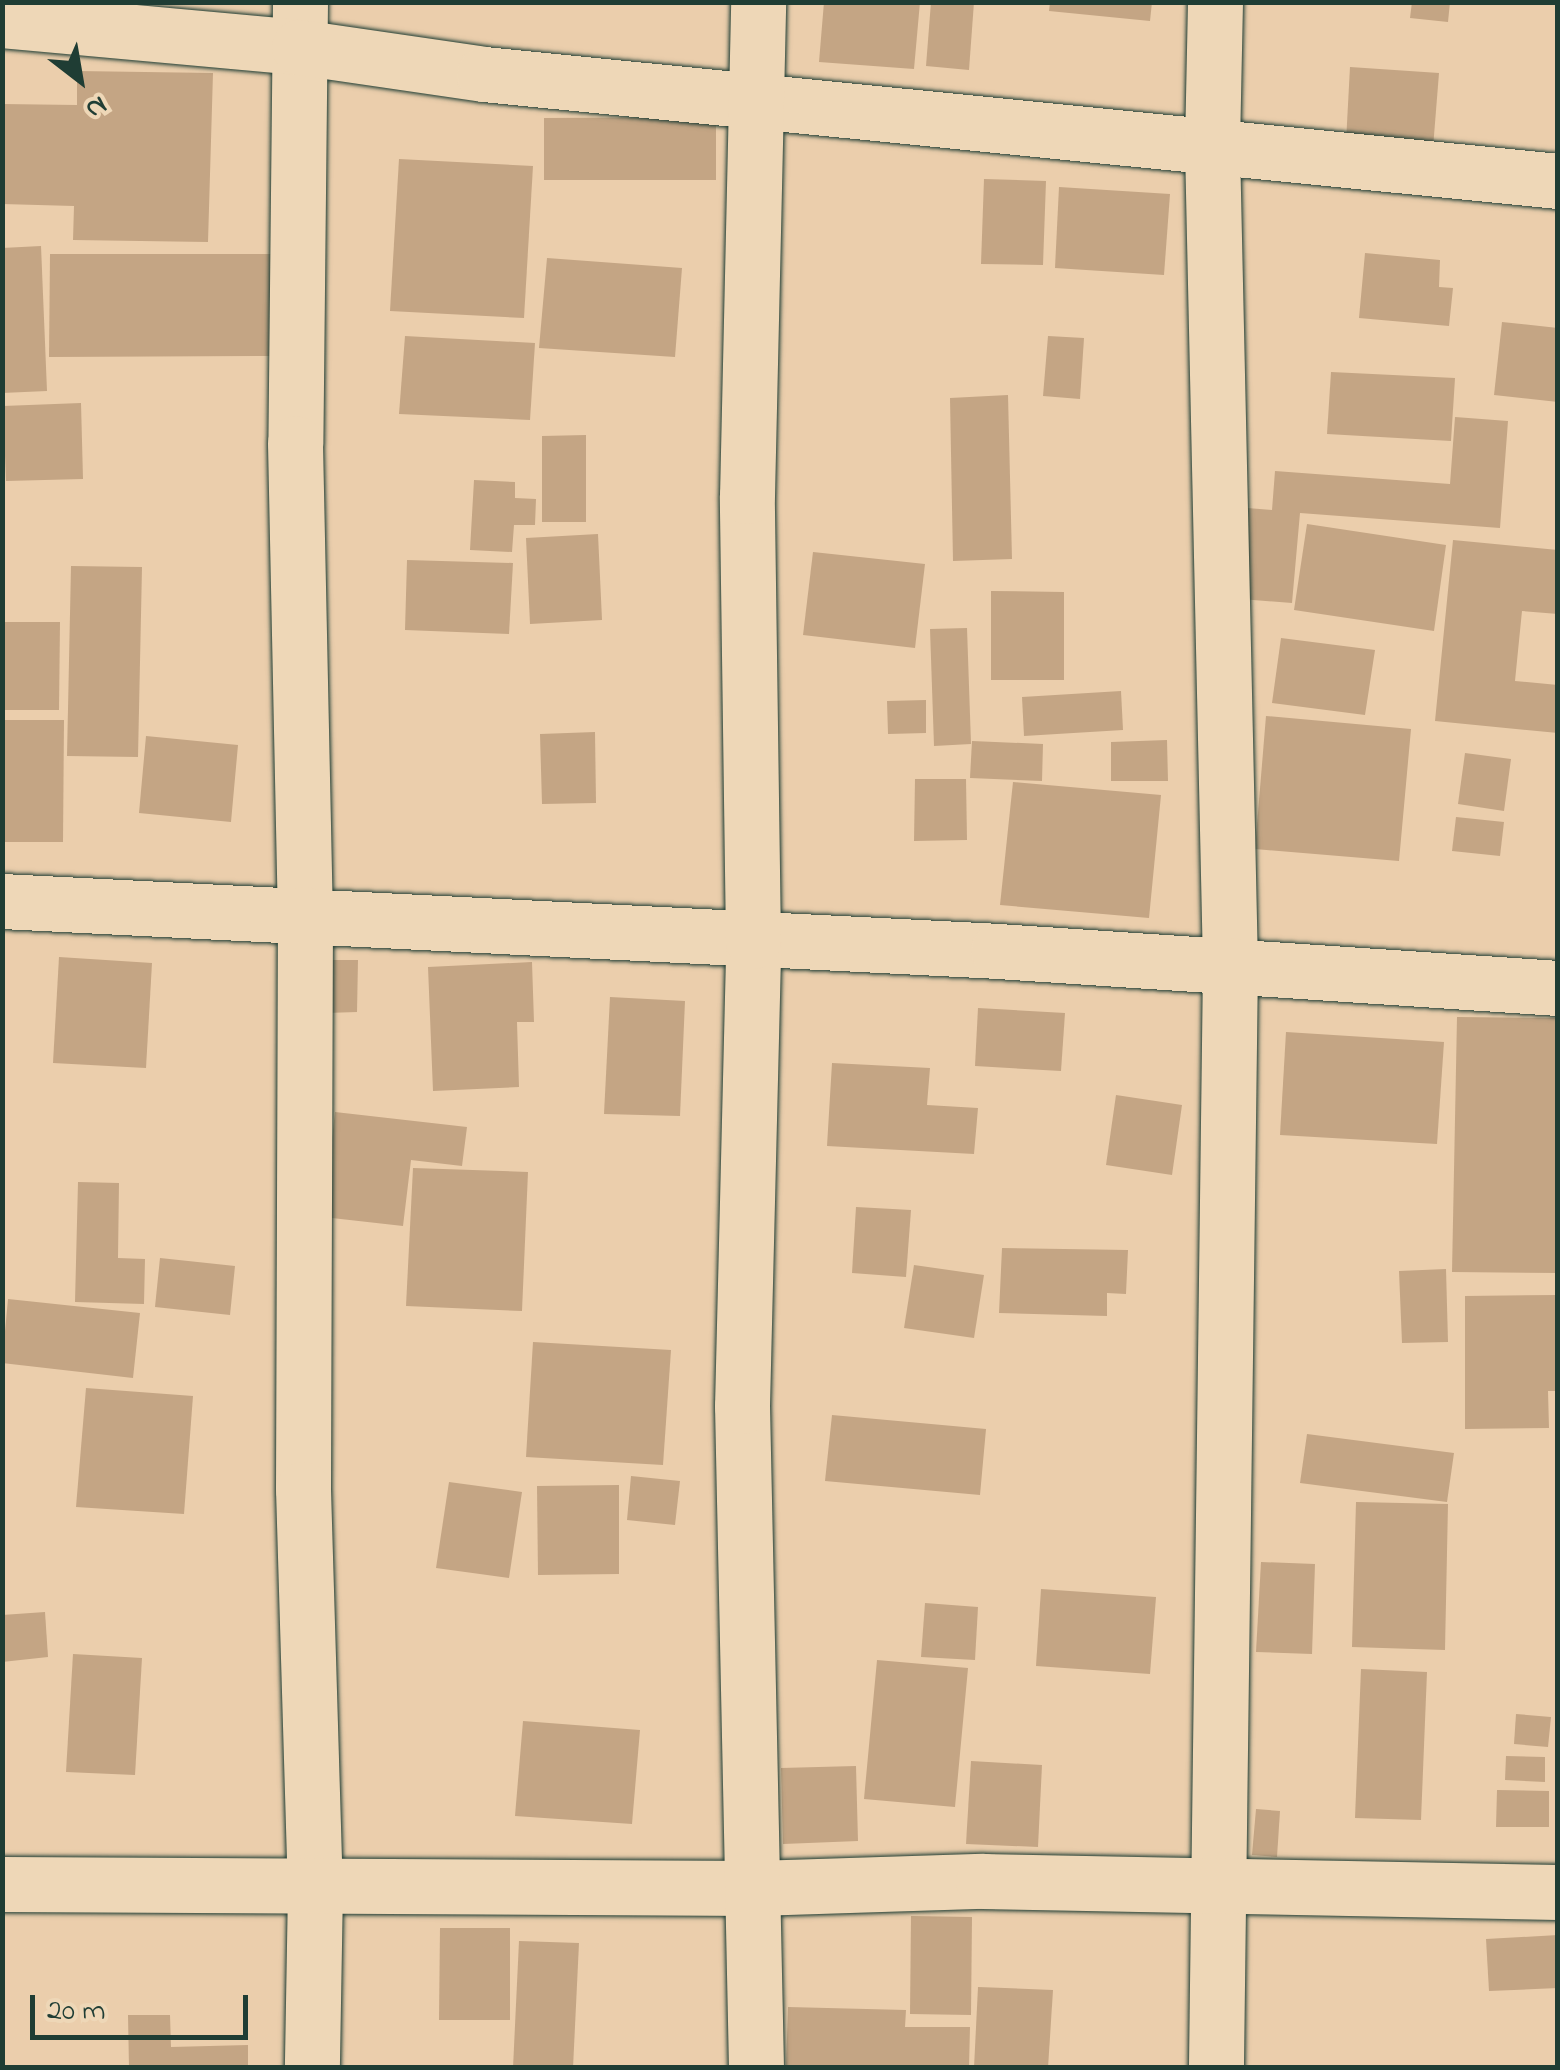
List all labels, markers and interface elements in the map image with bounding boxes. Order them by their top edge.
north arrow [30,30,130,130]
text: N [77,84,114,129]
scale bar [35,1975,252,2037]
text: 20 m [47,1990,106,2034]

